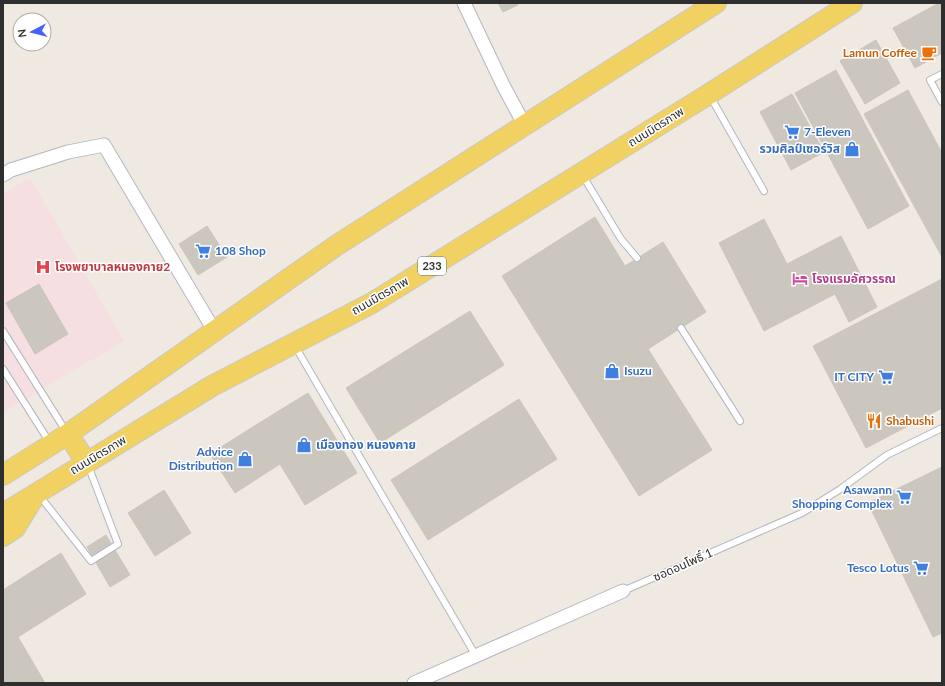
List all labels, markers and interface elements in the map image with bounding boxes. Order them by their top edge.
north arrow [12,12,52,52]
text: N [15,28,29,38]
cafe icon: Lamun Coffee [920,44,938,62]
place label: Lamun Coffee [843,45,918,60]
street label: ถนนมิตรภาพ [625,103,687,150]
supermarket icon: 7-Eleven [783,123,801,141]
place label: 7-Eleven [804,124,851,139]
shop icon: รวมศิลป์เซอร์วิส [843,140,861,158]
place label: รวมศิลป์เซอร์วิส [759,141,840,156]
supermarket icon: 108 Shop [194,242,212,260]
place label: 108 Shop [215,243,266,258]
road number: 233 [418,257,446,275]
hospital icon: โรงพยาบาลหนองคาย2 [34,258,52,276]
place label: โรงพยาบาลหนองคาย2 [55,259,170,274]
hotel icon: โรงแรมอัศวรรณ [791,270,809,288]
place label: โรงแรมอัศวรรณ [812,271,896,286]
street label: ถนนมิตรภาพ [349,273,411,318]
shop icon: Isuzu [603,362,621,380]
place label: Isuzu [624,363,652,378]
supermarket icon: IT CITY [877,368,895,386]
place label: IT CITY [834,369,874,384]
restaurant icon: Shabushi [865,412,883,430]
place label: Shabushi [886,413,934,428]
street label: ถนนมิตรภาพ [67,432,129,477]
shop icon: เมืองทอง หนองคาย [295,436,313,454]
place label: เมืองทอง หนองคาย [316,437,416,452]
place label: Advice Distribution [169,444,234,473]
shop icon: Advice Distribution [236,450,254,468]
place label: Asawann Shopping Complex [792,482,893,511]
supermarket icon: Asawann Shopping Complex [895,488,913,506]
street label: ซอดอนโพธิ์ 1 [651,545,715,584]
supermarket icon: Tesco Lotus [912,559,930,577]
place label: Tesco Lotus [847,560,909,575]

